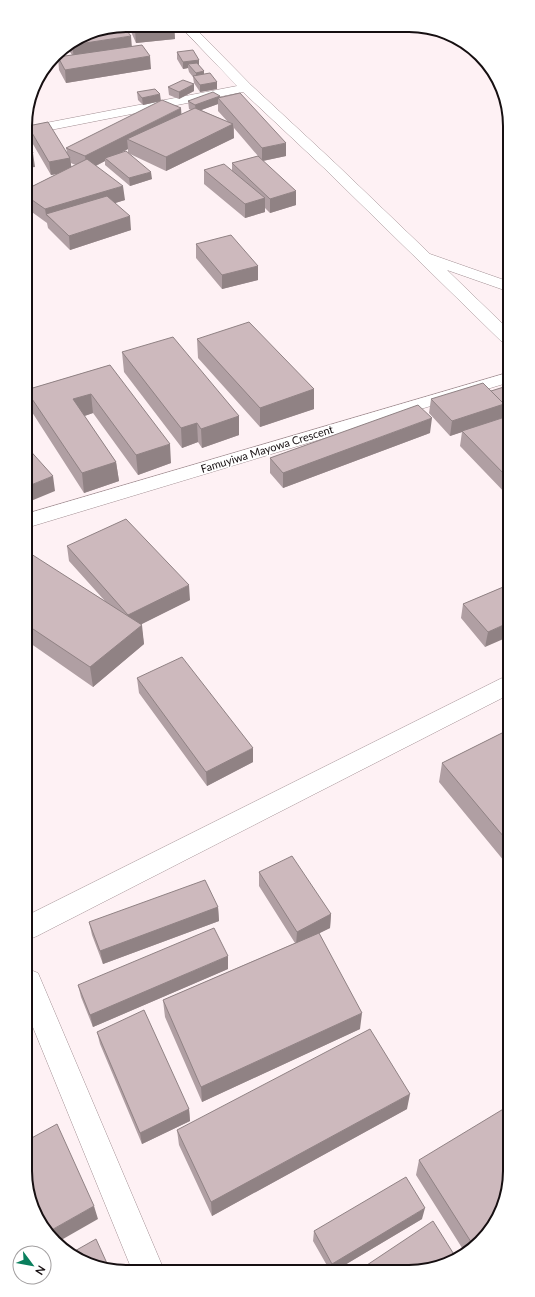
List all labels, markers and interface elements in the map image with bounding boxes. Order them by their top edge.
street label: Famuyiwa Mayowa Crescent [199,422,335,475]
north arrow [12,1245,52,1285]
text: N [33,1264,49,1278]

